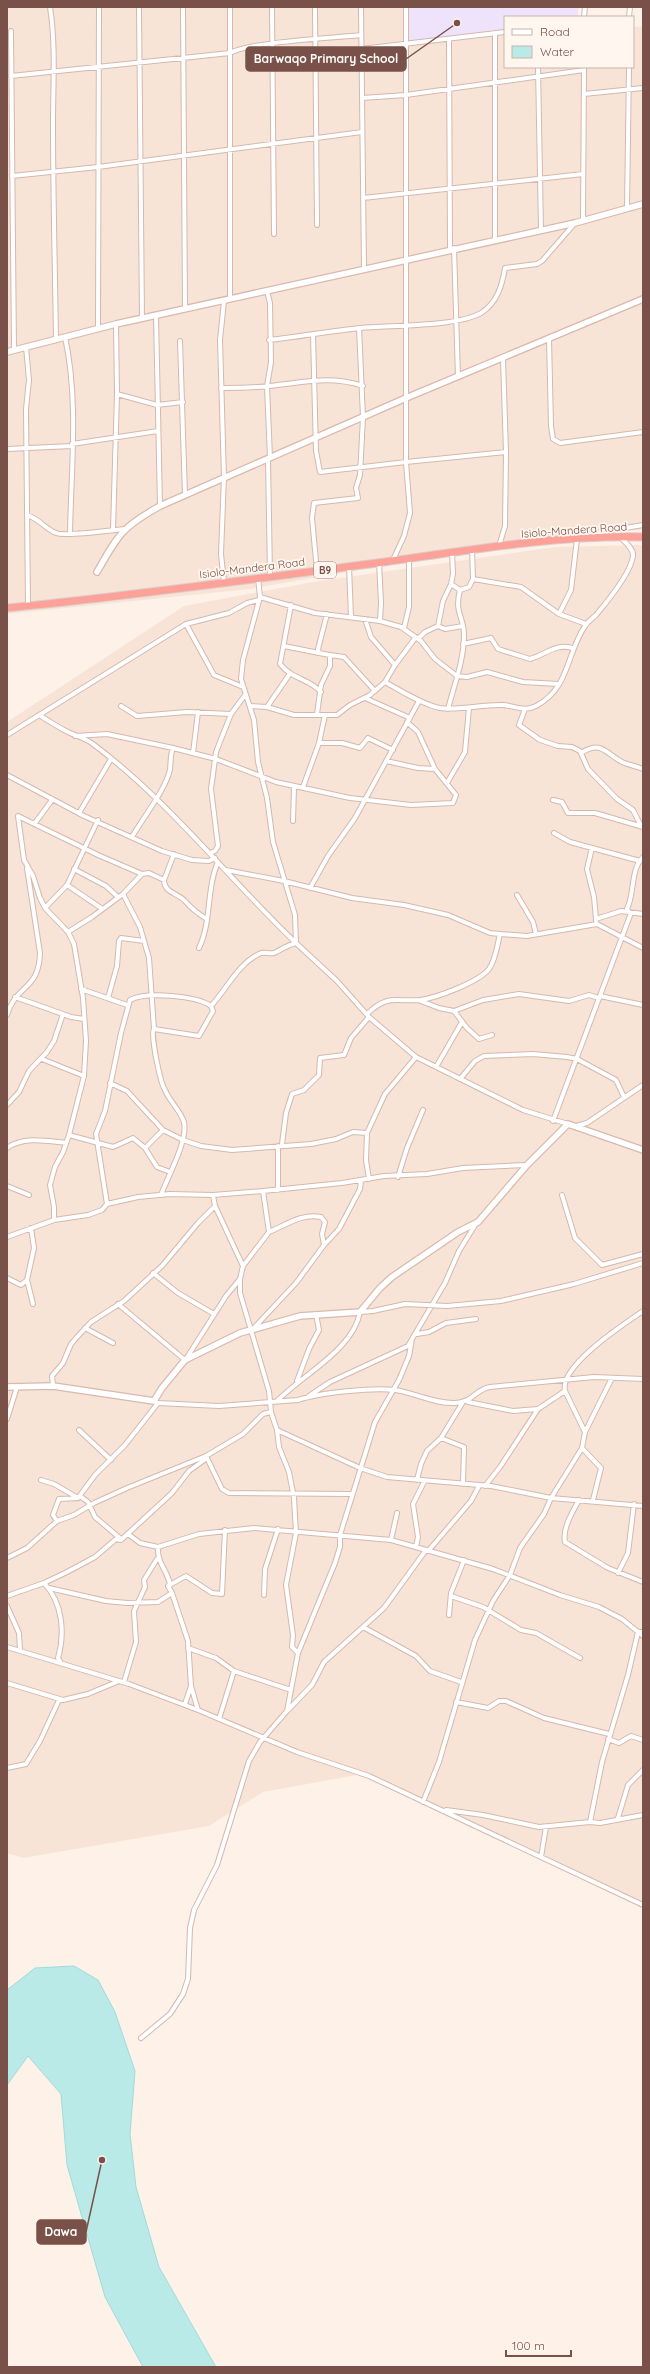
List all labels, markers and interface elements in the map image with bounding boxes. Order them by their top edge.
legend [504,16,634,68]
text: Road [540,24,570,39]
text: Water [540,44,575,59]
callout: Barwaqo Primary School [246,47,406,71]
text: Barwaqo Primary School [254,51,398,66]
street label: Isiolo-Mandera Road [520,519,628,541]
street label: Isiolo-Mandera Road [198,555,306,581]
road number: B9 [314,562,336,578]
callout: Dawa [37,2220,86,2244]
text: Dawa [45,2224,77,2239]
scale bar [506,2332,571,2358]
text: 100 m [512,2338,545,2353]

